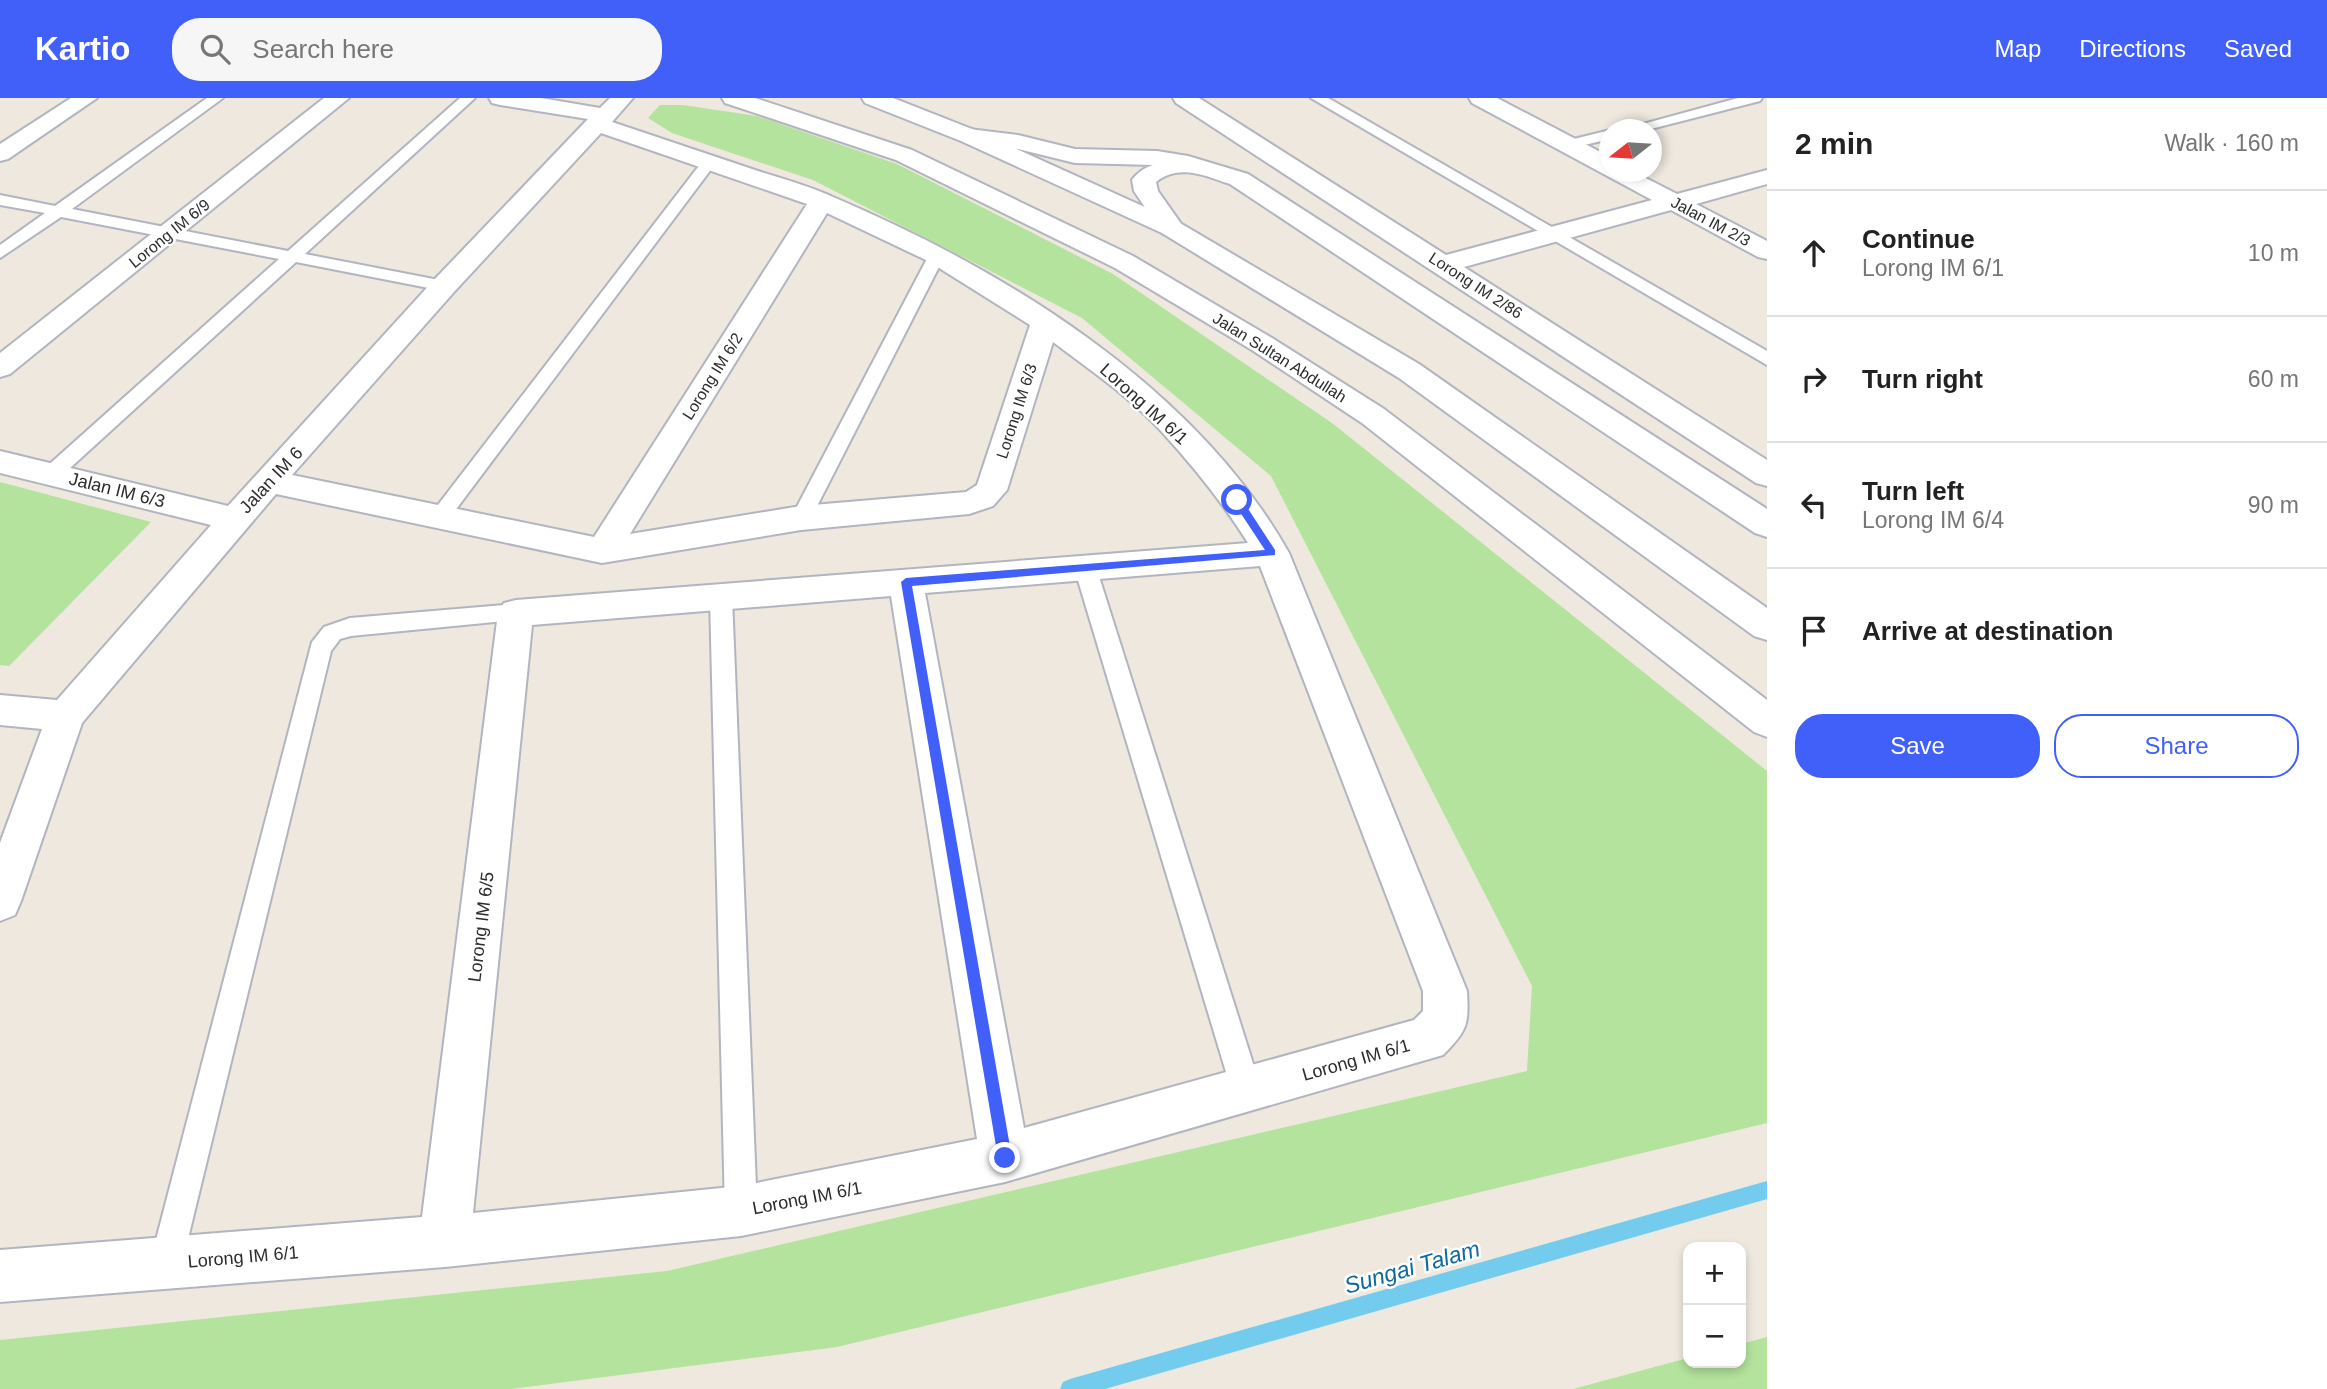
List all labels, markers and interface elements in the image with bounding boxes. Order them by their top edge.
search box [172,18,662,81]
text: Kartio [35,30,130,67]
icon: search [196,30,234,68]
text: Search here [252,34,394,64]
text: Map [1995,35,2041,62]
text: Directions [2079,35,2186,62]
text: Saved [2224,35,2292,62]
north arrow [1599,119,1662,182]
text: 2 min [1795,127,1873,160]
text: Walk · 160 m [2164,130,2299,156]
street label: Jalan IM 2/3 [1668,193,1753,249]
street label: Lorong IM 6/9 [126,196,213,271]
text: Continue [1862,224,1975,254]
icon: ahead [1795,234,1833,272]
text: 10 m [2248,240,2299,266]
street label: Lorong IM 2/86 [1426,249,1526,322]
text: Lorong IM 6/1 [1862,255,2004,281]
street label: Jalan Sultan Abdullah [1210,309,1349,405]
street label: Lorong IM 6/2 [679,330,746,423]
street label: Lorong IM 6/1 [1096,359,1192,449]
icon: right [1795,360,1833,398]
street label: Lorong IM 6/3 [993,361,1040,461]
text: Turn right [1862,364,1983,394]
text: 60 m [2248,366,2299,392]
street label: Jalan IM 6 [235,443,307,517]
street label: Jalan IM 6/3 [67,468,167,512]
text: Turn left [1862,476,1964,506]
route start [1221,484,1252,515]
icon: left [1795,486,1833,524]
text: 90 m [2248,492,2299,518]
text: Lorong IM 6/4 [1862,507,2004,533]
icon: arrive [1795,612,1833,650]
text: Arrive at destination [1862,616,2113,646]
button: Save [1795,714,2040,778]
button: Share [2054,714,2299,778]
street label: Lorong IM 6/5 [464,871,498,983]
street label: Lorong IM 6/1 [1300,1035,1412,1085]
route end [989,1142,1020,1173]
street label: Lorong IM 6/1 [751,1178,863,1218]
water label: Sungai Talam [1341,1235,1483,1299]
street label: Lorong IM 6/1 [187,1242,299,1272]
map controls [1683,1242,1746,1368]
button: + [1683,1242,1746,1305]
button: − [1683,1305,1746,1368]

